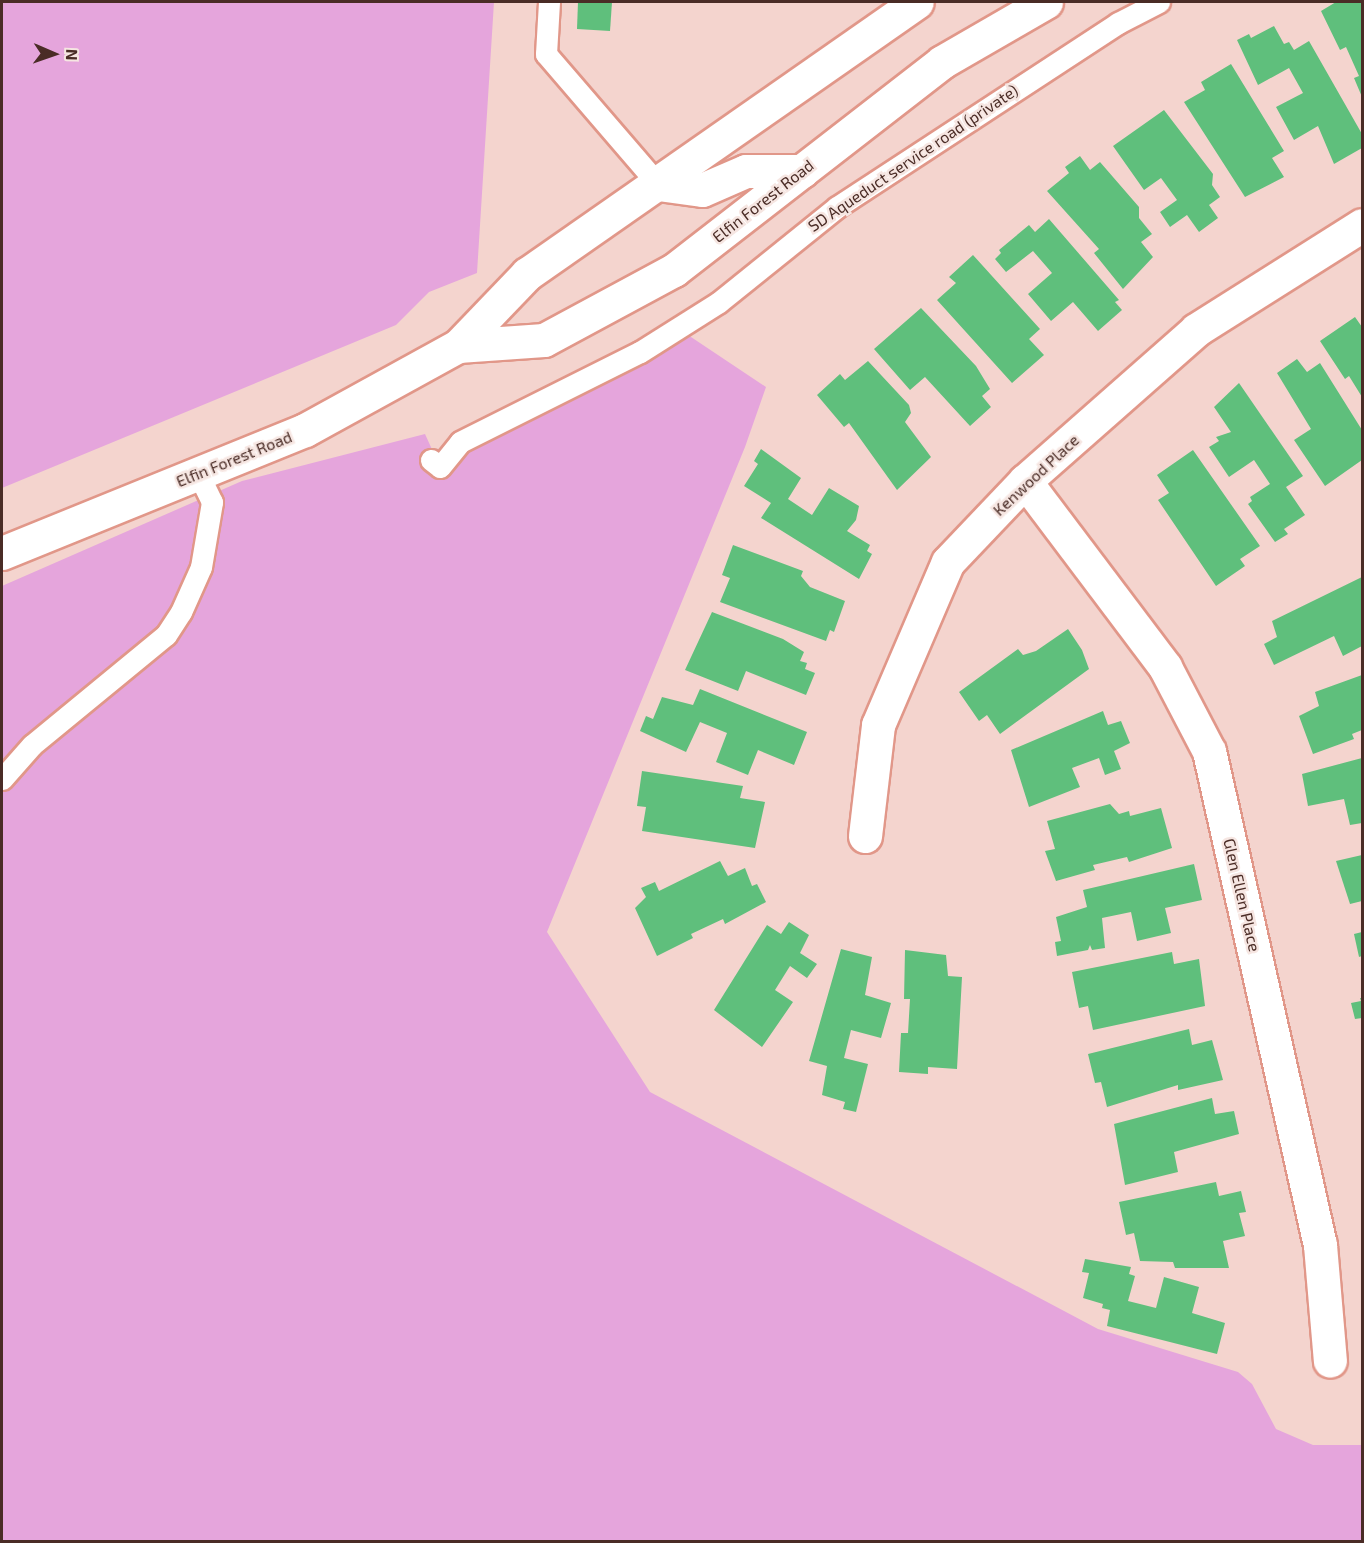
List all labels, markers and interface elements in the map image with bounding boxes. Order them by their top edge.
north arrow [24,24,84,84]
text: N [63,49,82,61]
street label: SD Aqueduct service road (private) [804,80,1022,236]
street label: Elfin Forest Road [709,156,817,246]
street label: Elfin Forest Road [173,427,295,491]
street label: Kenwood Place [989,430,1083,520]
street label: Glen Ellen Place [1220,837,1264,953]

